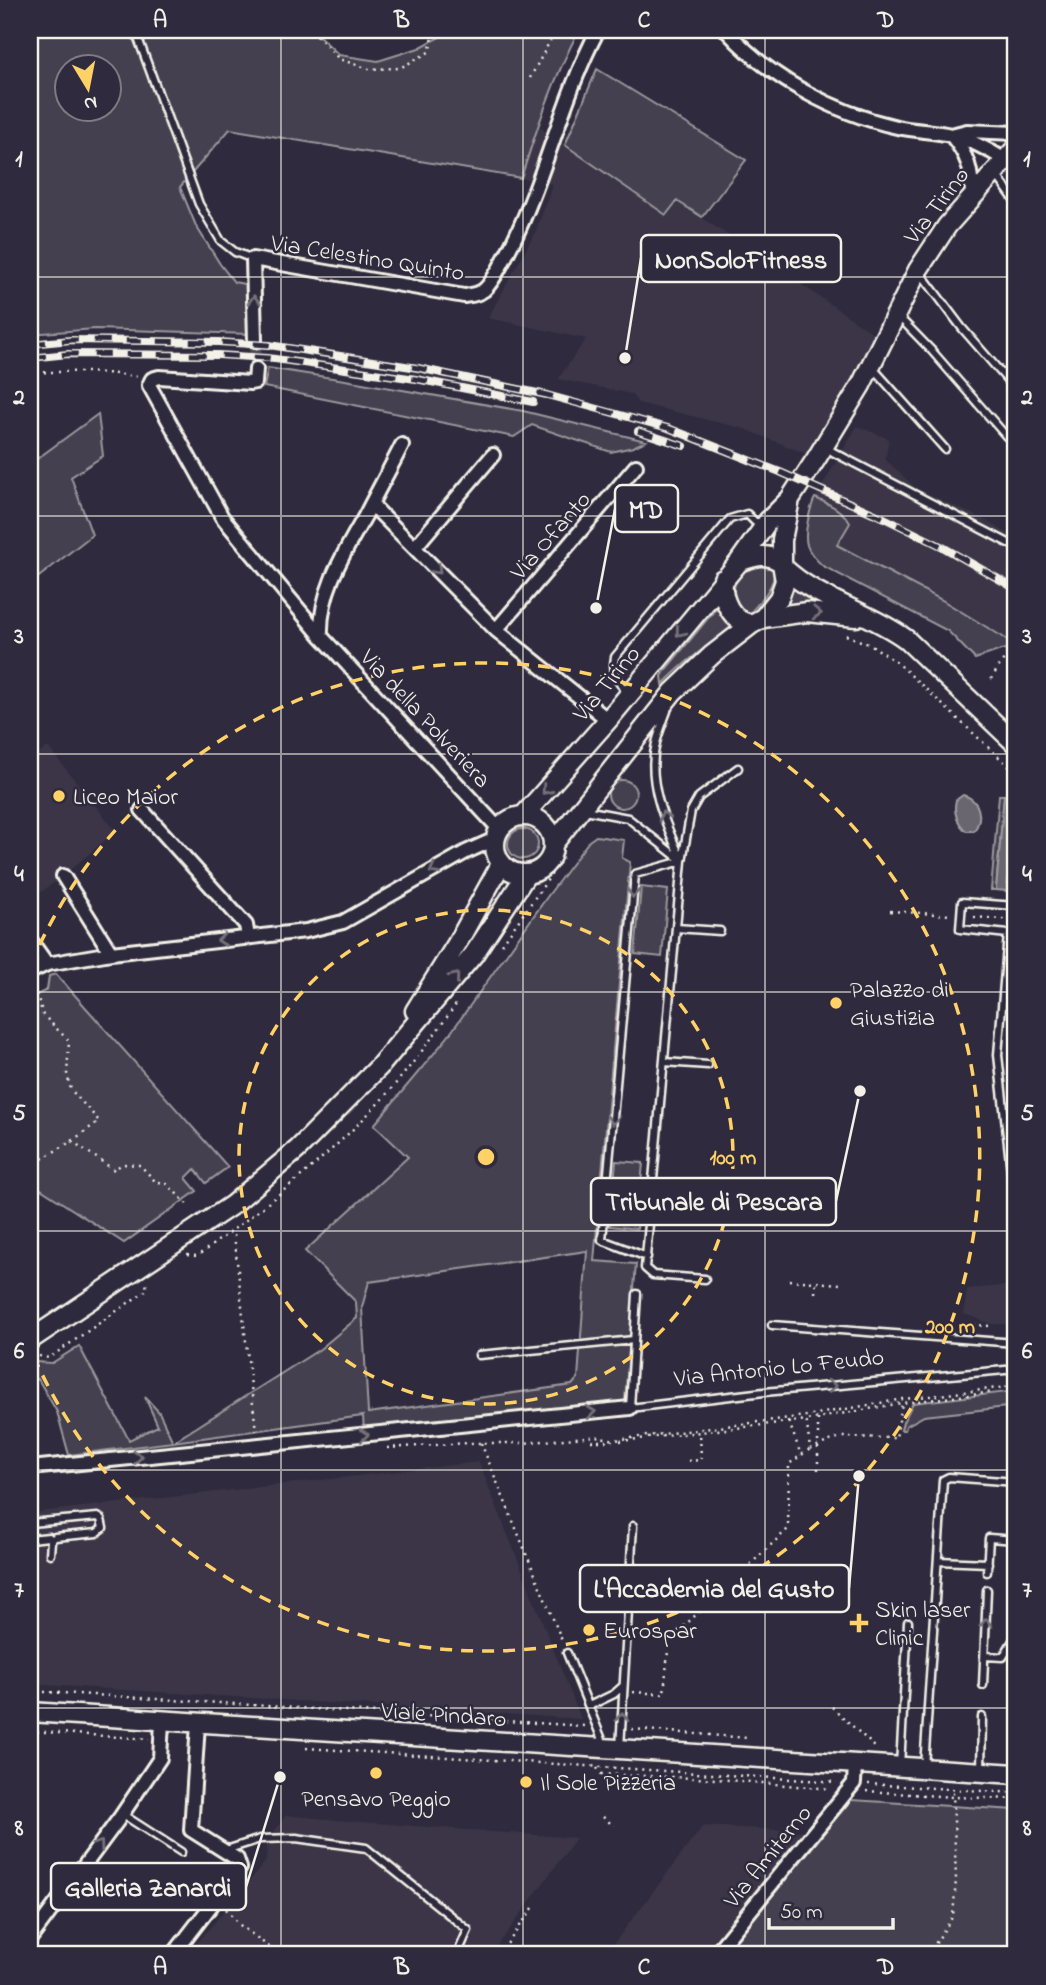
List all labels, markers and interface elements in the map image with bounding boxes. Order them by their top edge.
text: A [153,5,167,38]
text: B [393,5,410,38]
text: C [638,5,651,38]
text: D [877,5,894,38]
north arrow [52,52,122,122]
text: N [82,88,99,117]
text: 1 [15,144,23,177]
text: 1 [1023,144,1031,177]
street label: Via Tirino [896,160,979,254]
street label: Via Celestino Quinto [267,227,467,292]
callout: NonSoloFitness [641,235,841,282]
text: NonSoloFitness [655,243,827,281]
one-way arrow [247,294,262,305]
text: 2 [12,382,25,415]
text: 2 [1020,382,1033,415]
street label: Via Ofanto [503,484,601,590]
callout: MD [615,485,678,532]
text: MD [629,493,663,531]
one-way arrow [428,561,441,574]
one-way arrow [811,605,822,620]
text: 3 [13,621,24,654]
text: 3 [1021,621,1032,654]
one-way arrow [676,624,688,637]
street label: Via Tirino [565,639,650,731]
street label: Via della Polveriera [350,642,498,797]
place label: Liceo Maior [73,781,178,816]
one-way arrow [542,781,555,794]
marker: Liceo Maior [51,788,67,804]
one-way arrow [657,810,672,822]
text: 4 [14,859,24,892]
text: 4 [1022,859,1032,892]
one-way arrow [429,862,442,875]
one-way arrow [626,888,641,899]
one-way arrow [216,932,227,947]
one-way arrow [447,973,459,986]
place label: Palazzo di Giustizia [850,974,949,1037]
marker: Palazzo di Giustizia [828,995,844,1011]
text: 5 [12,1098,26,1131]
text: 5 [1020,1098,1034,1131]
one-way arrow [606,1114,621,1125]
text: 100 m [710,1144,756,1174]
centre of rings [474,1145,498,1169]
callout: Tribunale di Pescara [591,1178,836,1225]
text: Tribunale di Pescara [605,1185,823,1223]
text: 200 m [924,1313,975,1343]
text: 6 [14,1336,25,1369]
text: 6 [1022,1336,1033,1369]
street label: Via Antonio Lo Feudo [672,1341,886,1398]
one-way arrow [827,1379,838,1394]
one-way arrow [585,1404,597,1419]
one-way arrow [359,1427,370,1442]
one-way arrow [133,1450,144,1465]
callout: L'Accademia del Gusto [580,1565,849,1612]
text: L'Accademia del Gusto [594,1572,834,1610]
text: 7 [14,1575,24,1608]
text: 7 [1022,1575,1032,1608]
place label: Skin laser Clinic [875,1594,971,1657]
marker: Skin laser Clinic [849,1613,869,1633]
place label: Eurospar [603,1615,697,1650]
one-way arrow [978,1618,993,1629]
marker: Eurospar [581,1622,597,1638]
street label: Viale Pindaro [379,1695,508,1738]
one-way arrow [614,1711,629,1722]
marker: Pensavo Peggio [368,1765,384,1781]
place label: Il Sole Pizzeria [540,1767,676,1802]
marker: Il Sole Pizzeria [518,1774,534,1790]
place label: Pensavo Peggio [301,1783,451,1818]
street label: Via Amiterno [716,1798,822,1918]
text: 8 [14,1813,24,1846]
text: 8 [1022,1813,1032,1846]
one-way arrow [91,1840,104,1853]
callout: Galleria Zanardi [51,1863,246,1910]
text: Galleria Zanardi [64,1871,232,1909]
scale bar [769,1887,894,1931]
text: 50 m [780,1898,823,1928]
text: A [153,1952,167,1985]
text: B [393,1952,410,1985]
text: C [638,1952,651,1985]
text: D [877,1952,894,1985]

